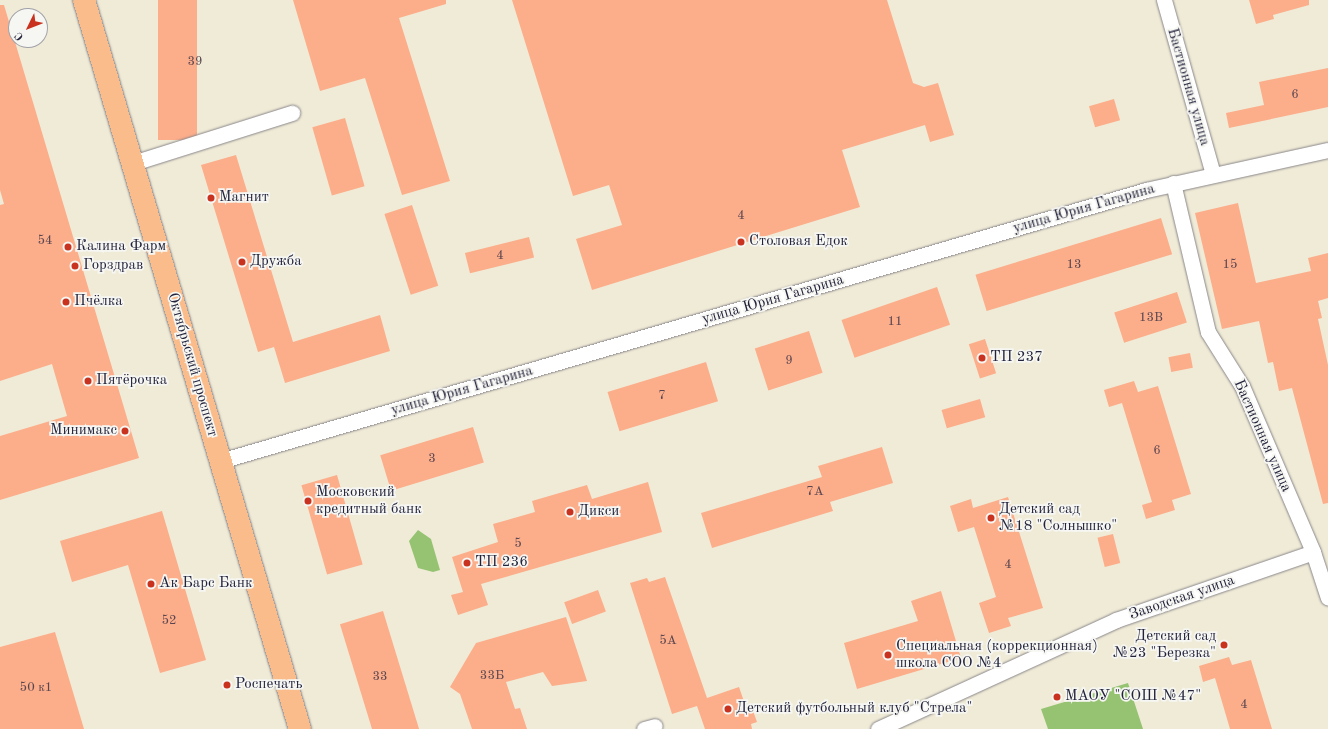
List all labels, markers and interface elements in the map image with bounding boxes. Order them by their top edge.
north arrow [8,8,48,48]
street label: Бастионная улица [1163,26,1213,148]
text: С [13,29,26,42]
house number: 39 [187,54,203,70]
house number: 6 [1291,87,1299,103]
street label: улица Юрия Гагарина [1011,180,1157,238]
place label: Магнит [219,189,269,207]
marker: Магнит [206,193,216,203]
house number: 4 [737,208,745,224]
house number: 54 [37,233,53,249]
place label: Столовая Едок [749,233,848,251]
marker: Столовая Едок [736,237,746,247]
place label: Калина Фарм [76,238,166,256]
marker: Калина Фарм [63,242,73,252]
house number: 4 [496,248,504,264]
place label: Дружба [250,253,302,271]
place label: Горздрав [83,257,143,275]
marker: Дружба [237,257,247,267]
house number: 13 [1066,257,1082,273]
house number: 15 [1222,257,1238,273]
marker: Горздрав [70,261,80,271]
street label: улица Юрия Гагарина [700,271,846,329]
street label: Октябрьский проспект [163,291,221,439]
place label: Пчёлка [74,293,123,311]
marker: Пчёлка [61,297,71,307]
house number: 13В [1139,310,1163,326]
house number: 11 [887,314,903,330]
place label: ТП 237 [990,349,1043,367]
house number: 9 [785,353,793,369]
marker: ТП 237 [977,353,987,363]
street label: улица Юрия Гагарина [389,362,535,420]
place label: Пятёрочка [96,372,167,390]
marker: Пятёрочка [83,376,93,386]
street label: Бастионная улица [1229,377,1295,495]
house number: 7 [658,388,666,404]
place label: Минимакс [50,422,117,440]
marker: Минимакс [120,426,130,436]
house number: 6 [1153,443,1161,459]
house number: 3 [428,451,436,467]
place label: Московский кредитный банк [316,483,422,518]
house number: 7А [806,484,824,500]
marker: Московский кредитный банк [303,496,313,506]
place label: Детский сад №18 "Солнышко" [999,500,1117,535]
place label: Дикси [578,503,619,521]
marker: Дикси [565,507,575,517]
marker: Детский сад №18 "Солнышко" [986,513,996,523]
house number: 5 [514,536,522,552]
place label: ТП 236 [475,554,528,572]
house number: 4 [1004,557,1012,573]
marker: ТП 236 [462,558,472,568]
street label: Заводская улица [1127,572,1237,624]
place label: Ак Барс Банк [159,575,253,593]
marker: Ак Барс Банк [146,579,156,589]
house number: 52 [161,613,177,629]
place label: Детский сад №23 "Березка" [1113,627,1216,662]
house number: 5А [659,633,677,649]
place label: Специальная (коррекционная) школа СОО №4 [896,637,1098,672]
marker: Детский сад №23 "Березка" [1219,640,1229,650]
marker: Специальная (коррекционная) школа СОО №4 [883,650,893,660]
house number: 33Б [480,668,504,684]
house number: 33 [372,669,388,685]
place label: Роспечать [235,676,302,694]
house number: 50 к1 [20,680,52,696]
marker: Роспечать [222,680,232,690]
place label: МАОУ "СОШ №47" [1065,688,1201,706]
marker: МАОУ "СОШ №47" [1052,692,1062,702]
house number: 4 [1240,697,1248,713]
place label: Детский футбольный клуб "Стрела" [736,700,972,718]
marker: Детский футбольный клуб "Стрела" [723,704,733,714]

